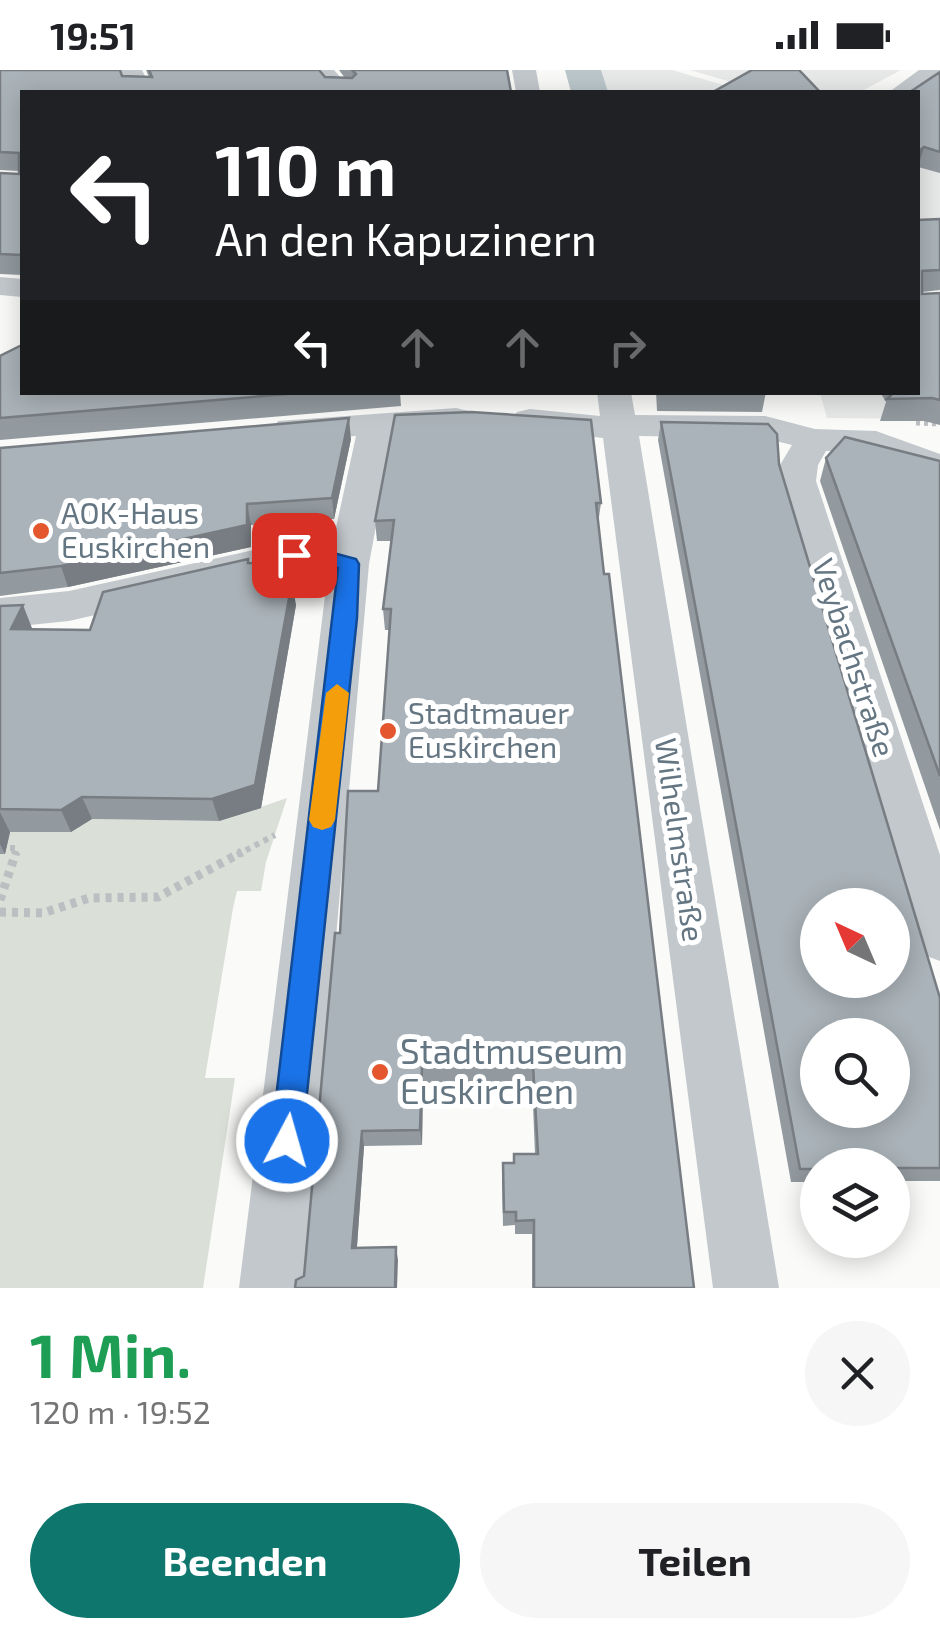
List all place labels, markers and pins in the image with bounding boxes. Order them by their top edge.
place label: AOK-Haus Euskirchen [61,494,210,564]
pin [252,513,337,598]
marker: AOK-Haus Euskirchen [30,520,52,542]
place label: Stadtmauer Euskirchen [408,694,569,764]
marker: Stadtmauer Euskirchen [377,720,399,742]
place label: Stadtmuseum Euskirchen [400,1029,623,1111]
marker: Stadtmuseum Euskirchen [369,1061,391,1083]

